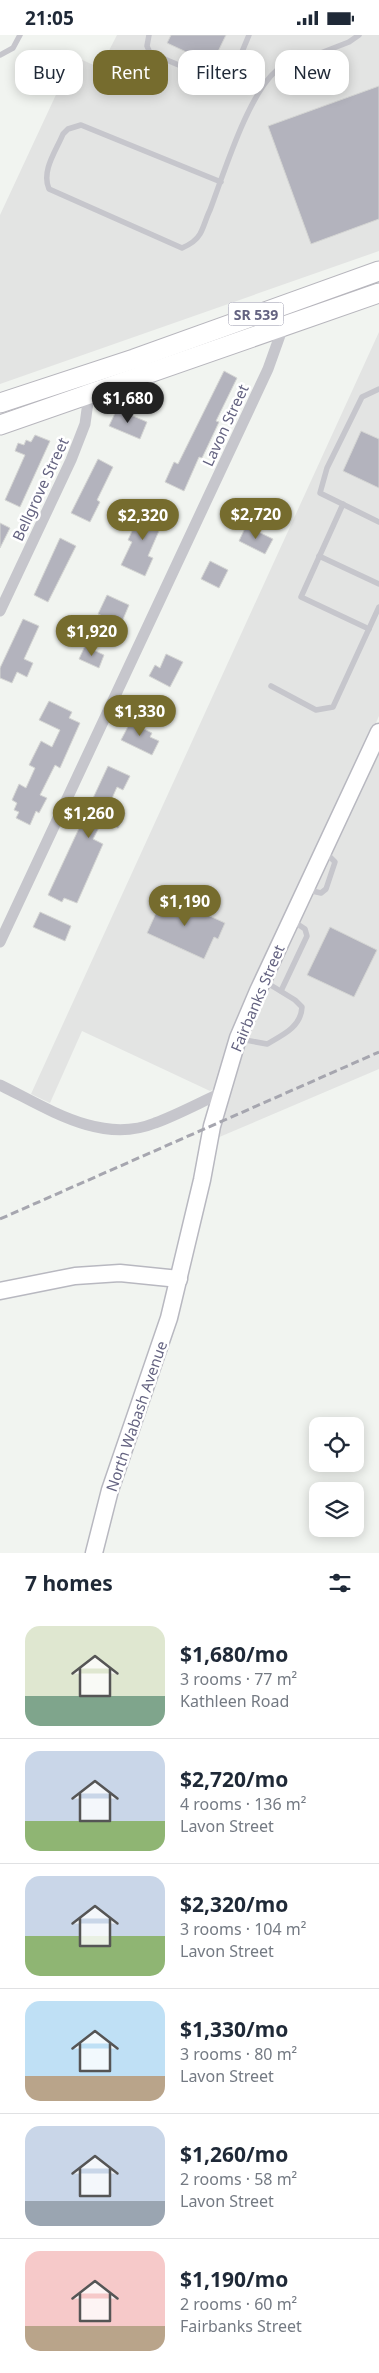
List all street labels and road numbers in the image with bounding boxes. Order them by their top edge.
road number: SR 539 [228,303,284,325]
street label: Lavon Street [197,380,253,469]
street label: Bellgrove Street [7,434,73,544]
street label: Fairbanks Street [225,941,289,1054]
street label: North Wabash Avenue [101,1338,171,1494]

